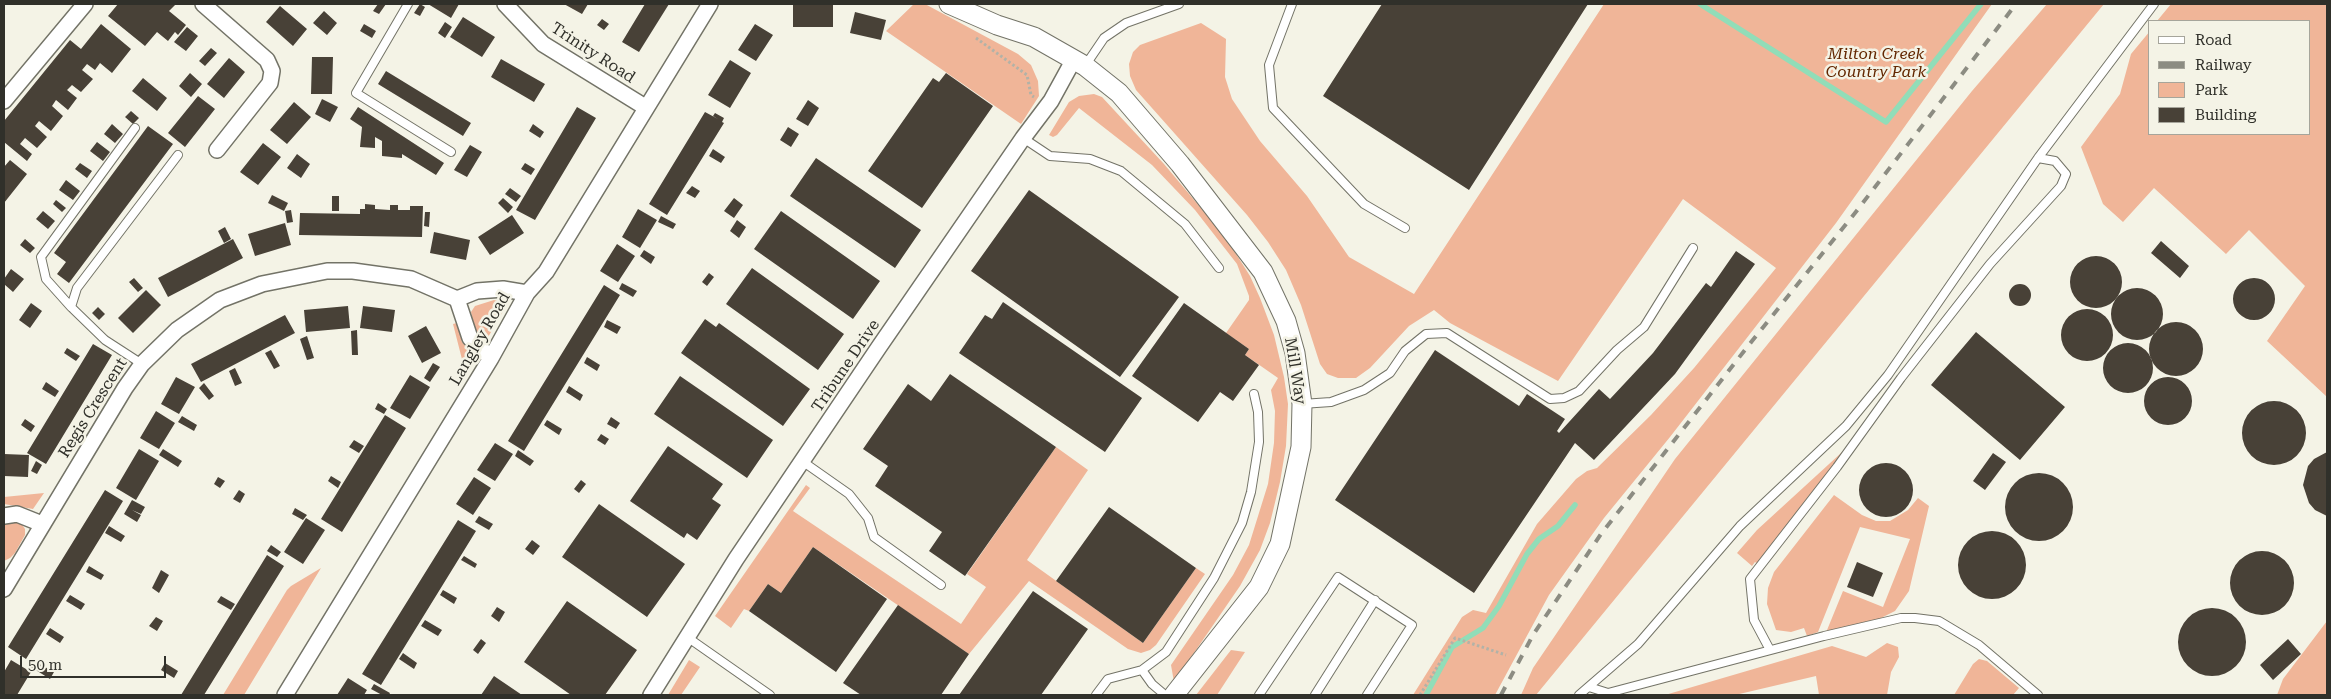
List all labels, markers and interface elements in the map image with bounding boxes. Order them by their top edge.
street label: Trinity Road [547,19,639,87]
legend [2148,20,2311,135]
text: Road [2195,31,2232,49]
park label: Milton Creek Country Park [1826,44,1926,82]
text: Railway [2195,56,2252,74]
text: Park [2195,81,2228,99]
text: Building [2195,106,2256,124]
street label: Langley Road [446,289,514,389]
street label: Tribune Drive [808,316,884,416]
street label: Mill Way [1280,336,1310,406]
street label: Regis Crescent [55,355,131,461]
scale bar [22,646,169,678]
text: 50 m [28,656,62,674]

